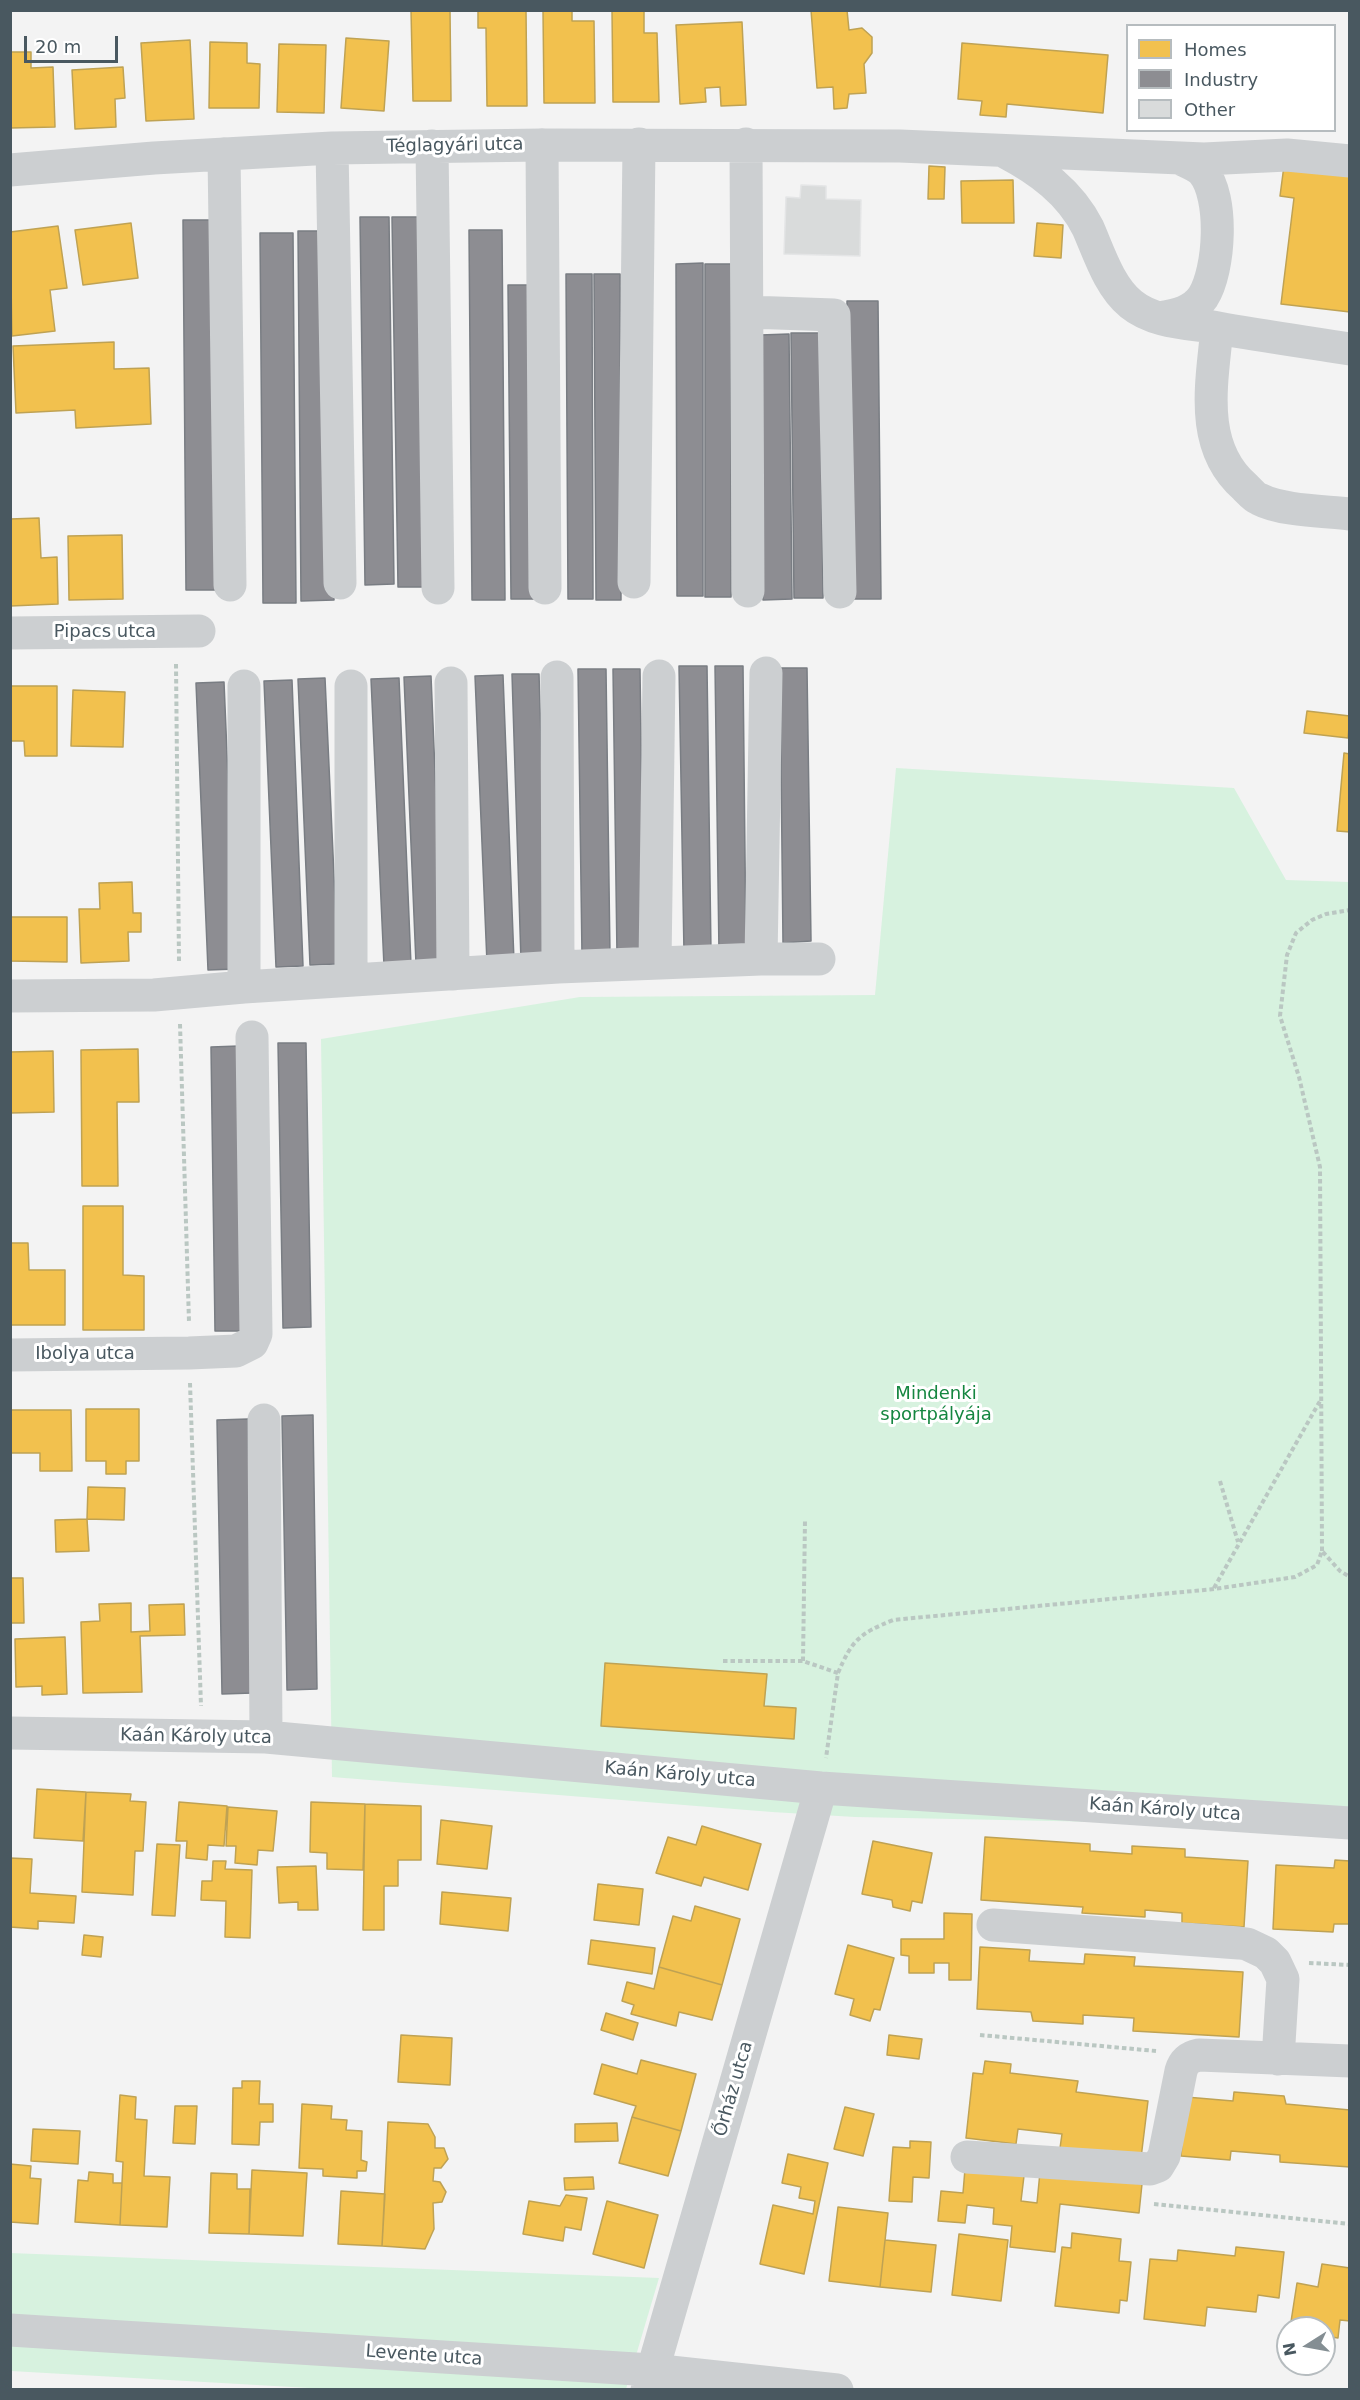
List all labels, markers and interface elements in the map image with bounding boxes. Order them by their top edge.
scale bar [27,24,122,62]
legend [1126,24,1336,132]
text: 20 m [35,36,81,57]
text: Homes [1184,39,1247,60]
text: Industry [1184,69,1258,90]
text: Other [1184,99,1235,120]
street label: Téglagyári utca [386,134,524,158]
street label: Pipacs utca [54,621,156,643]
street label: Ibolya utca [35,1343,135,1365]
park label: Mindenki sportpályája [880,1383,992,1426]
street label: Kaán Károly utca [120,1725,272,1749]
street label: Kaán Károly utca [603,1758,757,1792]
street label: Kaán Károly utca [1088,1794,1242,1826]
street label: Őrház utca [710,2039,758,2139]
north arrow [1276,2316,1336,2376]
street label: Levente utca [365,2341,483,2371]
text: N [1279,2341,1300,2358]

